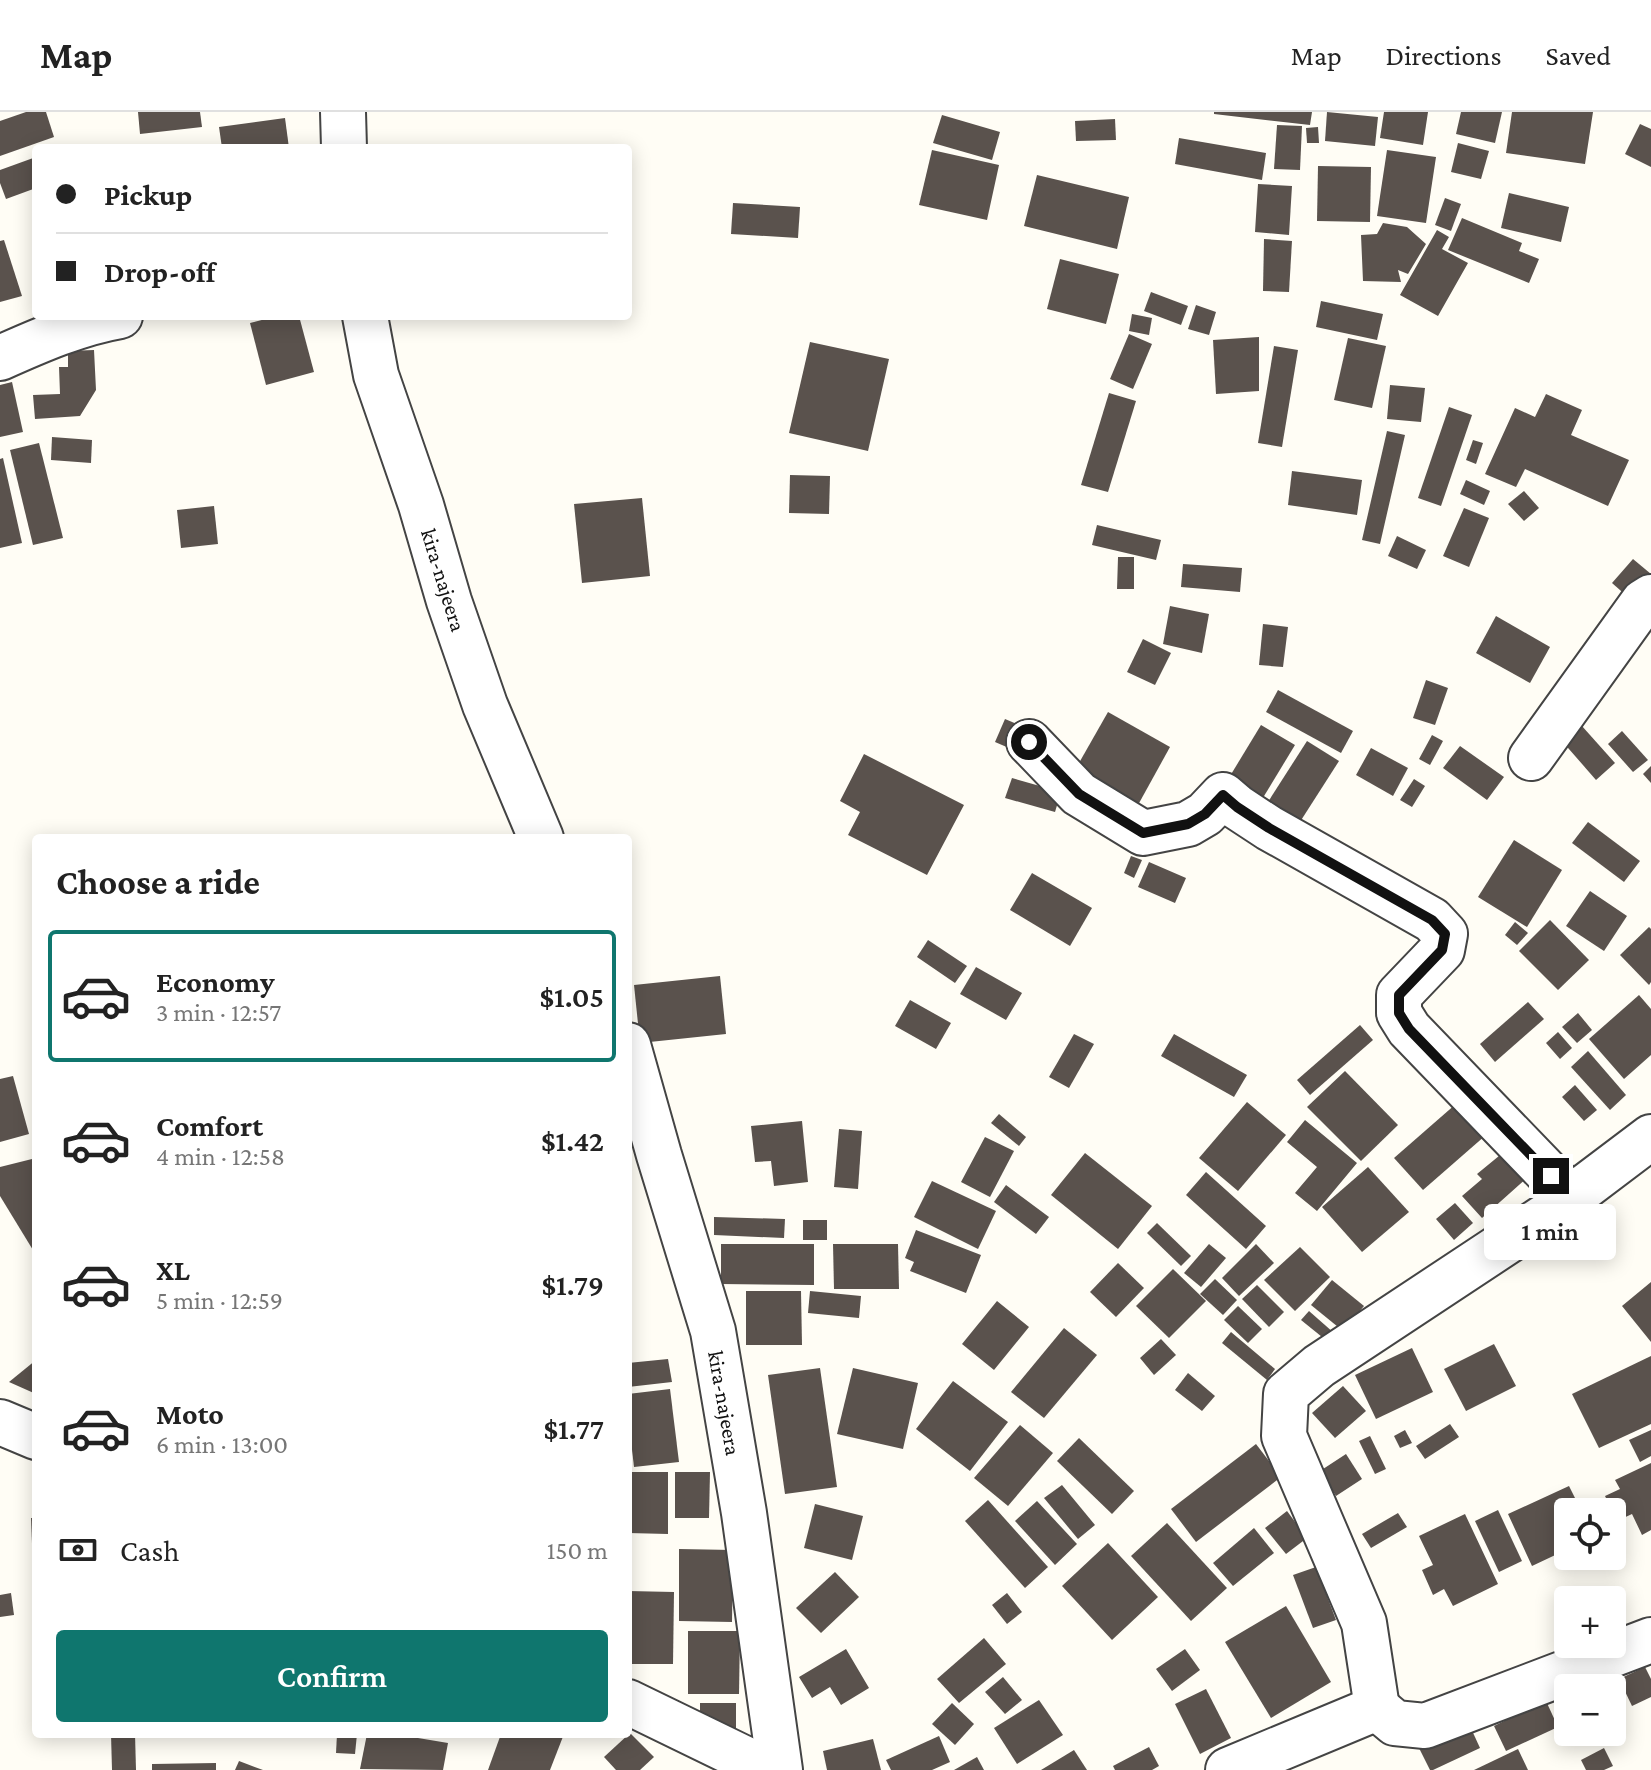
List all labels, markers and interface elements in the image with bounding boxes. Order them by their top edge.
text: Map [40,34,113,76]
text: Map [1291,40,1342,71]
text: Directions [1386,40,1501,71]
text: Saved [1545,40,1611,71]
text: Pickup [104,178,192,211]
text: Drop-off [104,255,215,288]
street label: kira-najeera [416,526,471,635]
route start [1011,724,1047,760]
text: Choose a ride [56,862,260,902]
icon: car [60,960,132,1032]
text: Economy [156,965,275,998]
text: $1.05 [539,980,604,1013]
text: 3 min · 12:57 [156,998,281,1027]
icon: car [60,1104,132,1176]
text: Comfort [156,1109,263,1142]
text: $1.42 [541,1124,604,1157]
text: 4 min · 12:58 [156,1142,285,1171]
route end [1533,1158,1569,1194]
callout: 1 min [1485,1204,1617,1260]
text: 1 min [1521,1217,1579,1246]
icon: car [60,1248,132,1320]
text: XL [156,1253,190,1286]
text: $1.79 [542,1268,604,1301]
text: 5 min · 12:59 [156,1286,283,1315]
street label: kira-najeera [703,1349,746,1457]
icon: car [60,1392,132,1464]
text: Moto [156,1397,224,1430]
text: $1.77 [543,1412,604,1445]
text: 6 min · 13:00 [156,1430,288,1459]
map controls [1554,1498,1626,1746]
button: locate [1554,1498,1626,1570]
icon: cash [56,1528,100,1572]
text: Cash [120,1534,179,1567]
text: 150 m [547,1536,608,1565]
button: + [1554,1586,1626,1658]
button: Confirm [56,1630,608,1722]
button: − [1554,1674,1626,1746]

